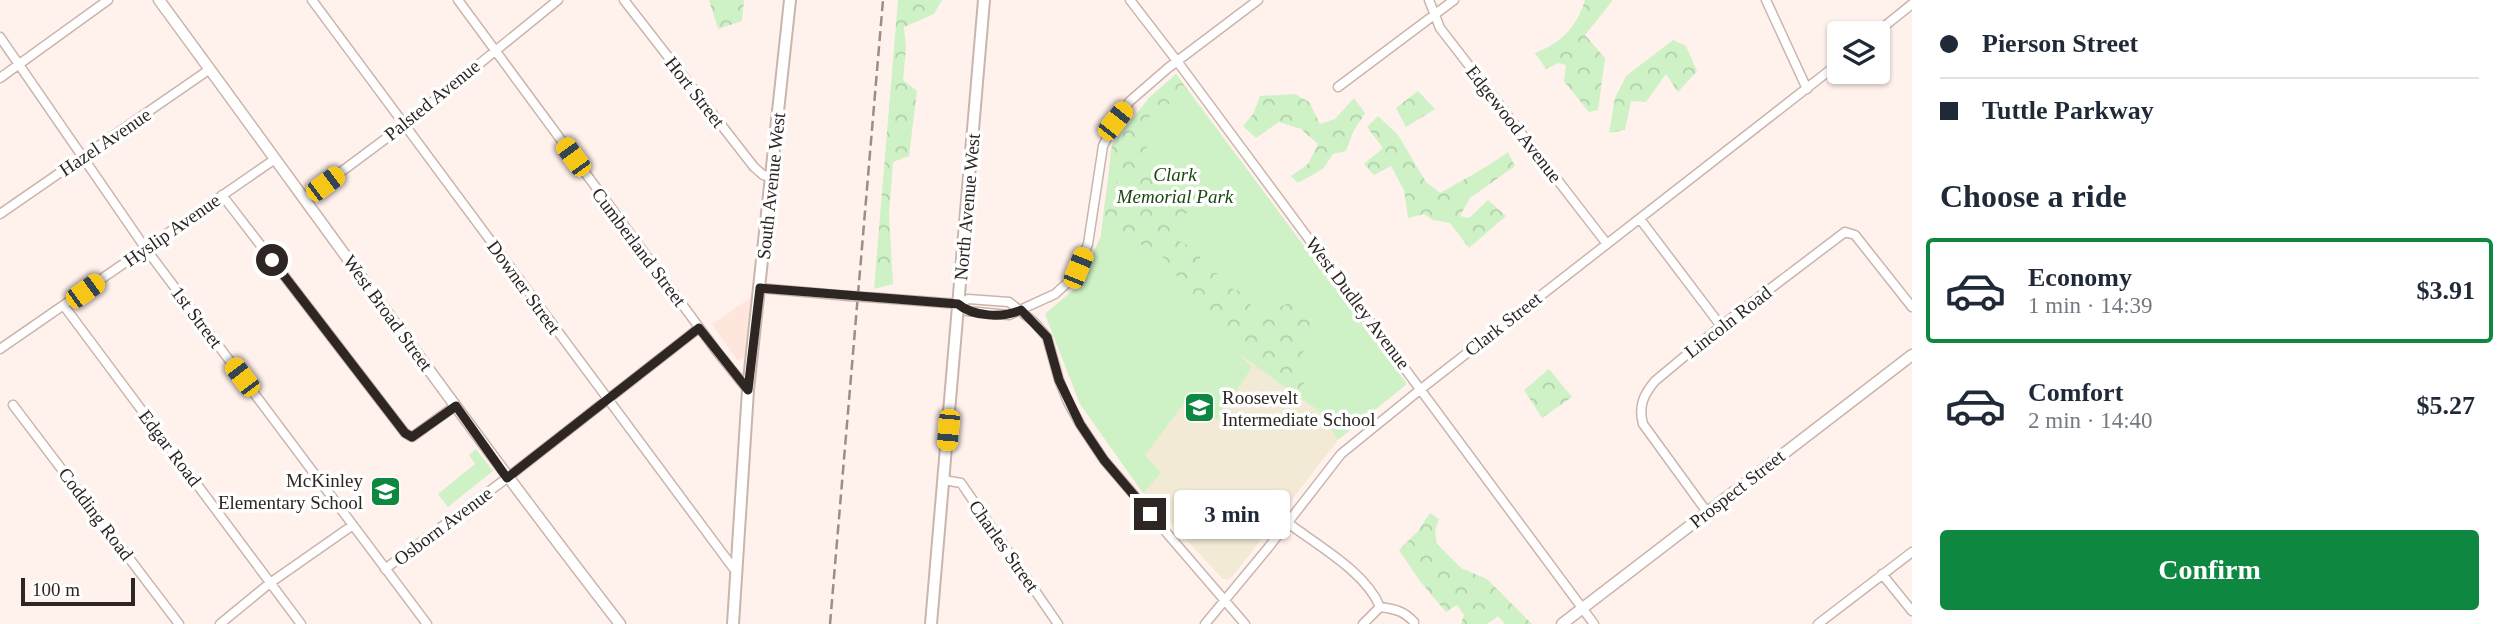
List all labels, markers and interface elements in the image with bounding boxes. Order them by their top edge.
map controls [1827,21,1890,84]
button: layers [1827,21,1890,84]
text: Pierson Street [1982,29,2138,58]
street label: Hort Street [661,52,730,132]
street label: Palsted Avenue [380,55,484,145]
street label: Edgewood Avenue [1462,61,1566,187]
text: Tuttle Parkway [1982,96,2154,125]
car [1094,98,1137,144]
street label: Hazel Avenue [55,104,155,180]
street label: South Avenue West [753,111,789,261]
street label: North Avenue West [950,132,984,281]
car [553,134,594,180]
car [302,163,349,205]
park label: Clark Memorial Park [1116,164,1234,207]
text: Choose a ride [1940,178,2127,214]
street label: Cumberland Street [588,184,691,311]
street label: Hyslip Avenue [120,189,224,271]
street label: West Dudley Avenue [1302,233,1414,373]
street label: Downer Street [483,236,565,338]
route start [256,244,288,276]
car [1061,245,1096,291]
street label: West Broad Street [339,251,437,375]
icon: car [1944,259,2007,322]
text: Economy [2028,263,2132,292]
car [62,270,109,312]
text: $3.91 [2417,276,2475,305]
street label: Lincoln Road [1681,281,1776,362]
street label: 1st Street [167,282,227,352]
street label: Clark Street [1461,287,1546,360]
text: 1 min · 14:39 [2028,293,2153,318]
car [221,354,264,400]
icon: car [1944,374,2007,437]
text: Comfort [2028,378,2123,407]
place label: Roosevelt Intermediate School [1222,387,1376,430]
school or university icon: Roosevelt Intermediate School [1182,391,1216,425]
text: $5.27 [2417,391,2475,420]
street label: Edgar Road [134,406,206,491]
car [936,408,961,452]
text: 2 min · 14:40 [2028,408,2153,433]
street label: Prospect Street [1685,445,1789,533]
street label: Codding Road [54,464,138,565]
place label: McKinley Elementary School [218,470,363,513]
school or university icon: McKinley Elementary School [369,474,403,508]
street label: Osborn Avenue [390,482,496,570]
callout: 3 min [1174,490,1290,538]
street label: Charles Street [965,496,1044,596]
route end [1134,498,1166,530]
text: 3 min [1204,502,1260,527]
button: Confirm [1940,530,2479,610]
scale bar [21,575,135,607]
text: 100 m [32,579,80,600]

